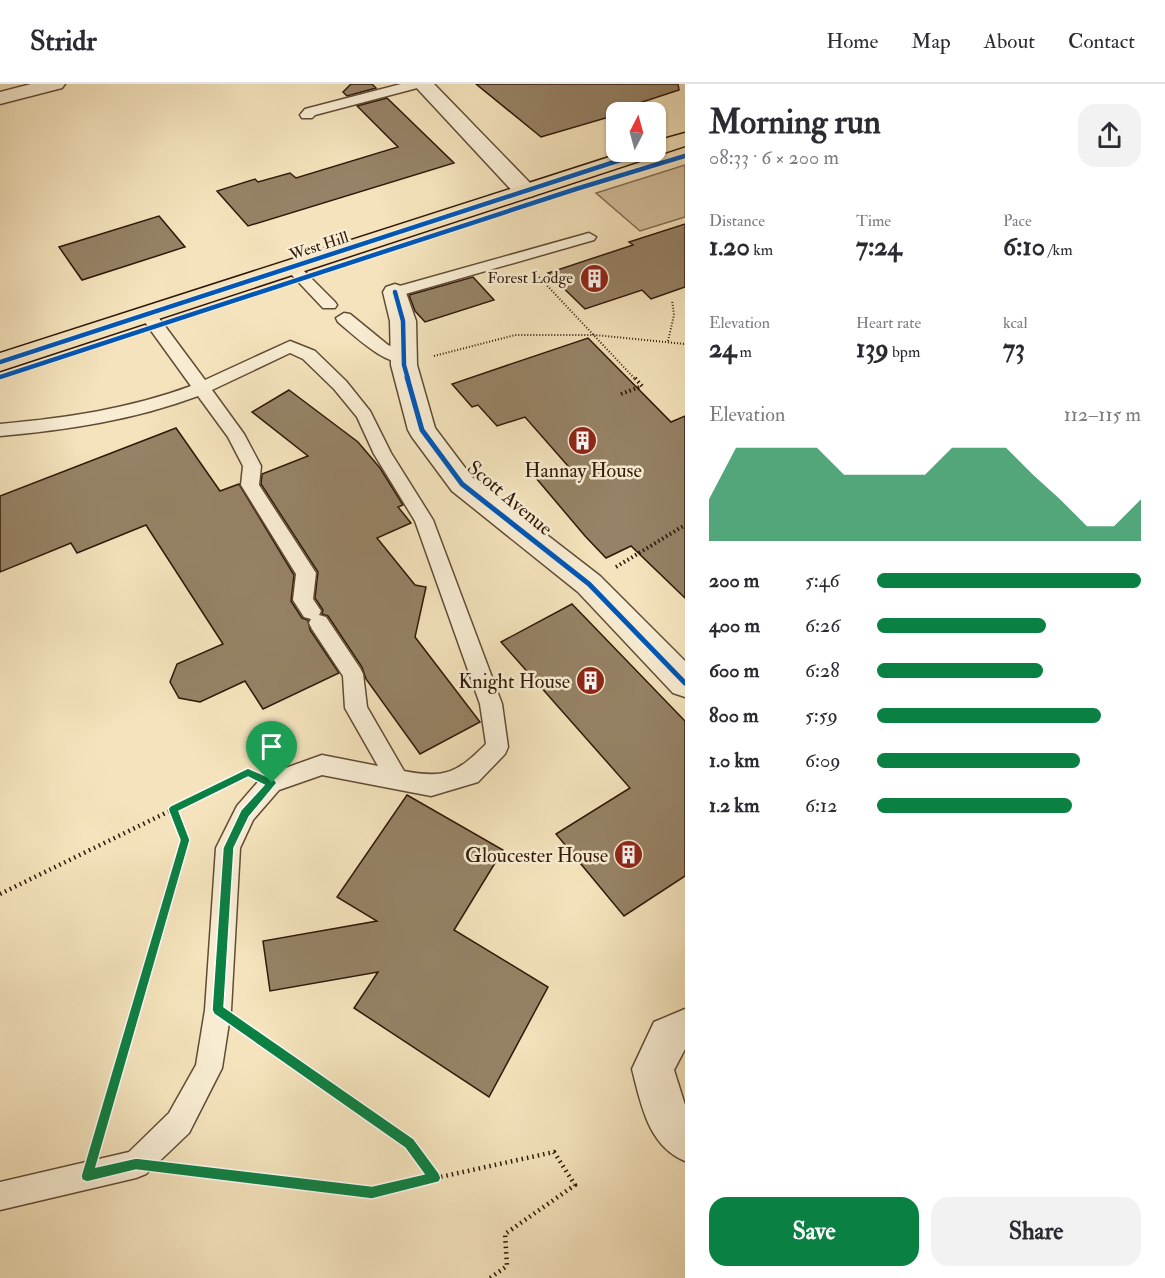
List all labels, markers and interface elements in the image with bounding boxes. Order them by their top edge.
text: Stridr [30,24,97,59]
text: Home [826,28,878,55]
text: Map [911,28,951,55]
text: About [984,28,1035,55]
text: Contact [1068,28,1135,55]
north arrow [606,102,666,162]
map controls [606,102,666,162]
text: Morning run [709,102,881,143]
button: share [1078,104,1141,167]
text: 08:33 · 6 × 200 m [709,145,839,170]
text: Distance [709,211,765,231]
text: Time [856,211,891,231]
text: Pace [1003,211,1032,231]
street label: West Hill [286,227,351,265]
text: 1.20 [709,231,750,263]
text: 7:24 [856,231,902,263]
text: 6:10 [1003,231,1045,263]
text: km [750,240,773,260]
text: /km [1045,240,1073,260]
building icon: Forest Lodge [578,262,610,294]
place label: Forest Lodge [487,268,573,288]
text: Elevation [709,313,770,333]
text: Heart rate [856,313,921,333]
text: kcal [1003,313,1028,333]
text: 24 [709,333,736,365]
text: 139 [856,333,889,365]
text: 73 [1003,333,1025,365]
text: m [736,342,752,362]
text: bpm [889,342,920,362]
text: Elevation [709,402,785,427]
text: 112–115 m [1064,402,1141,427]
building icon: Hannay House [567,424,599,456]
street label: Scott Avenue [462,455,558,541]
place label: Hannay House [524,458,642,483]
text: 200 m [709,568,759,593]
text: 5:46 [805,568,840,593]
text: 400 m [709,613,760,638]
text: 6:26 [805,613,840,638]
text: 600 m [709,658,759,683]
text: 6:28 [805,658,840,683]
building icon: Knight House [575,665,607,697]
place label: Knight House [458,669,570,694]
text: 800 m [709,703,759,728]
text: 5:59 [805,703,838,728]
pin [246,721,297,783]
icon: arrive [255,730,288,763]
text: 1.0 km [709,748,760,773]
text: 6:09 [805,748,841,773]
text: 1.2 km [709,793,759,818]
text: 6:12 [805,793,837,818]
building icon: Gloucester House [613,839,645,871]
place label: Gloucester House [465,843,608,868]
button: Save [709,1197,919,1266]
button: Share [931,1197,1141,1266]

